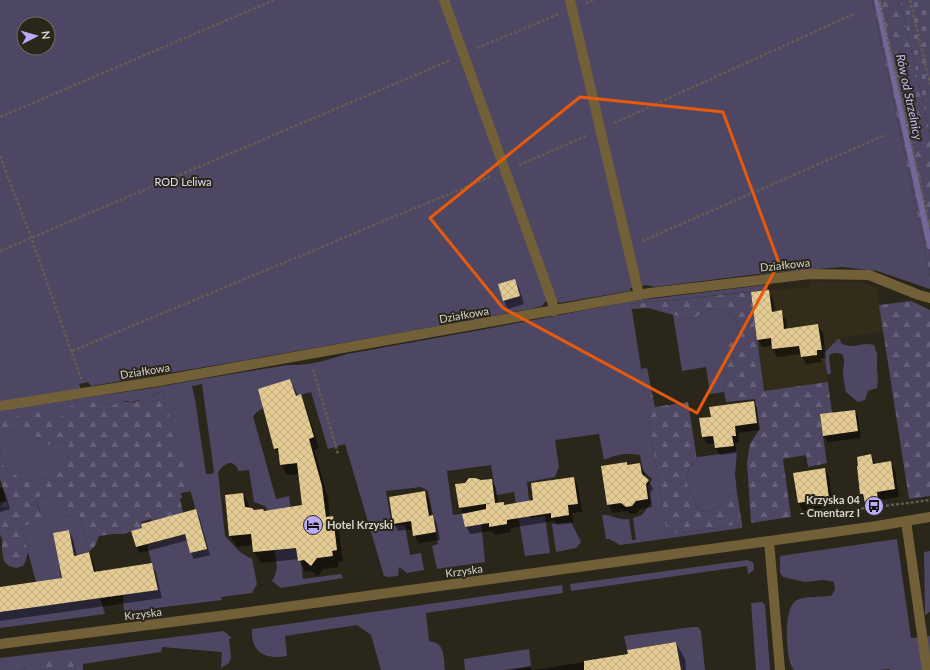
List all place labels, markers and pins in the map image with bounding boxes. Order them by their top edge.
place label: Krzyska 04 - Cmentarz I [800,493,861,519]
bus stop icon: Krzyska 04 - Cmentarz I [863,495,885,517]
hotel icon: Hotel Krzyski [302,514,324,536]
place label: Hotel Krzyski [327,518,393,531]

